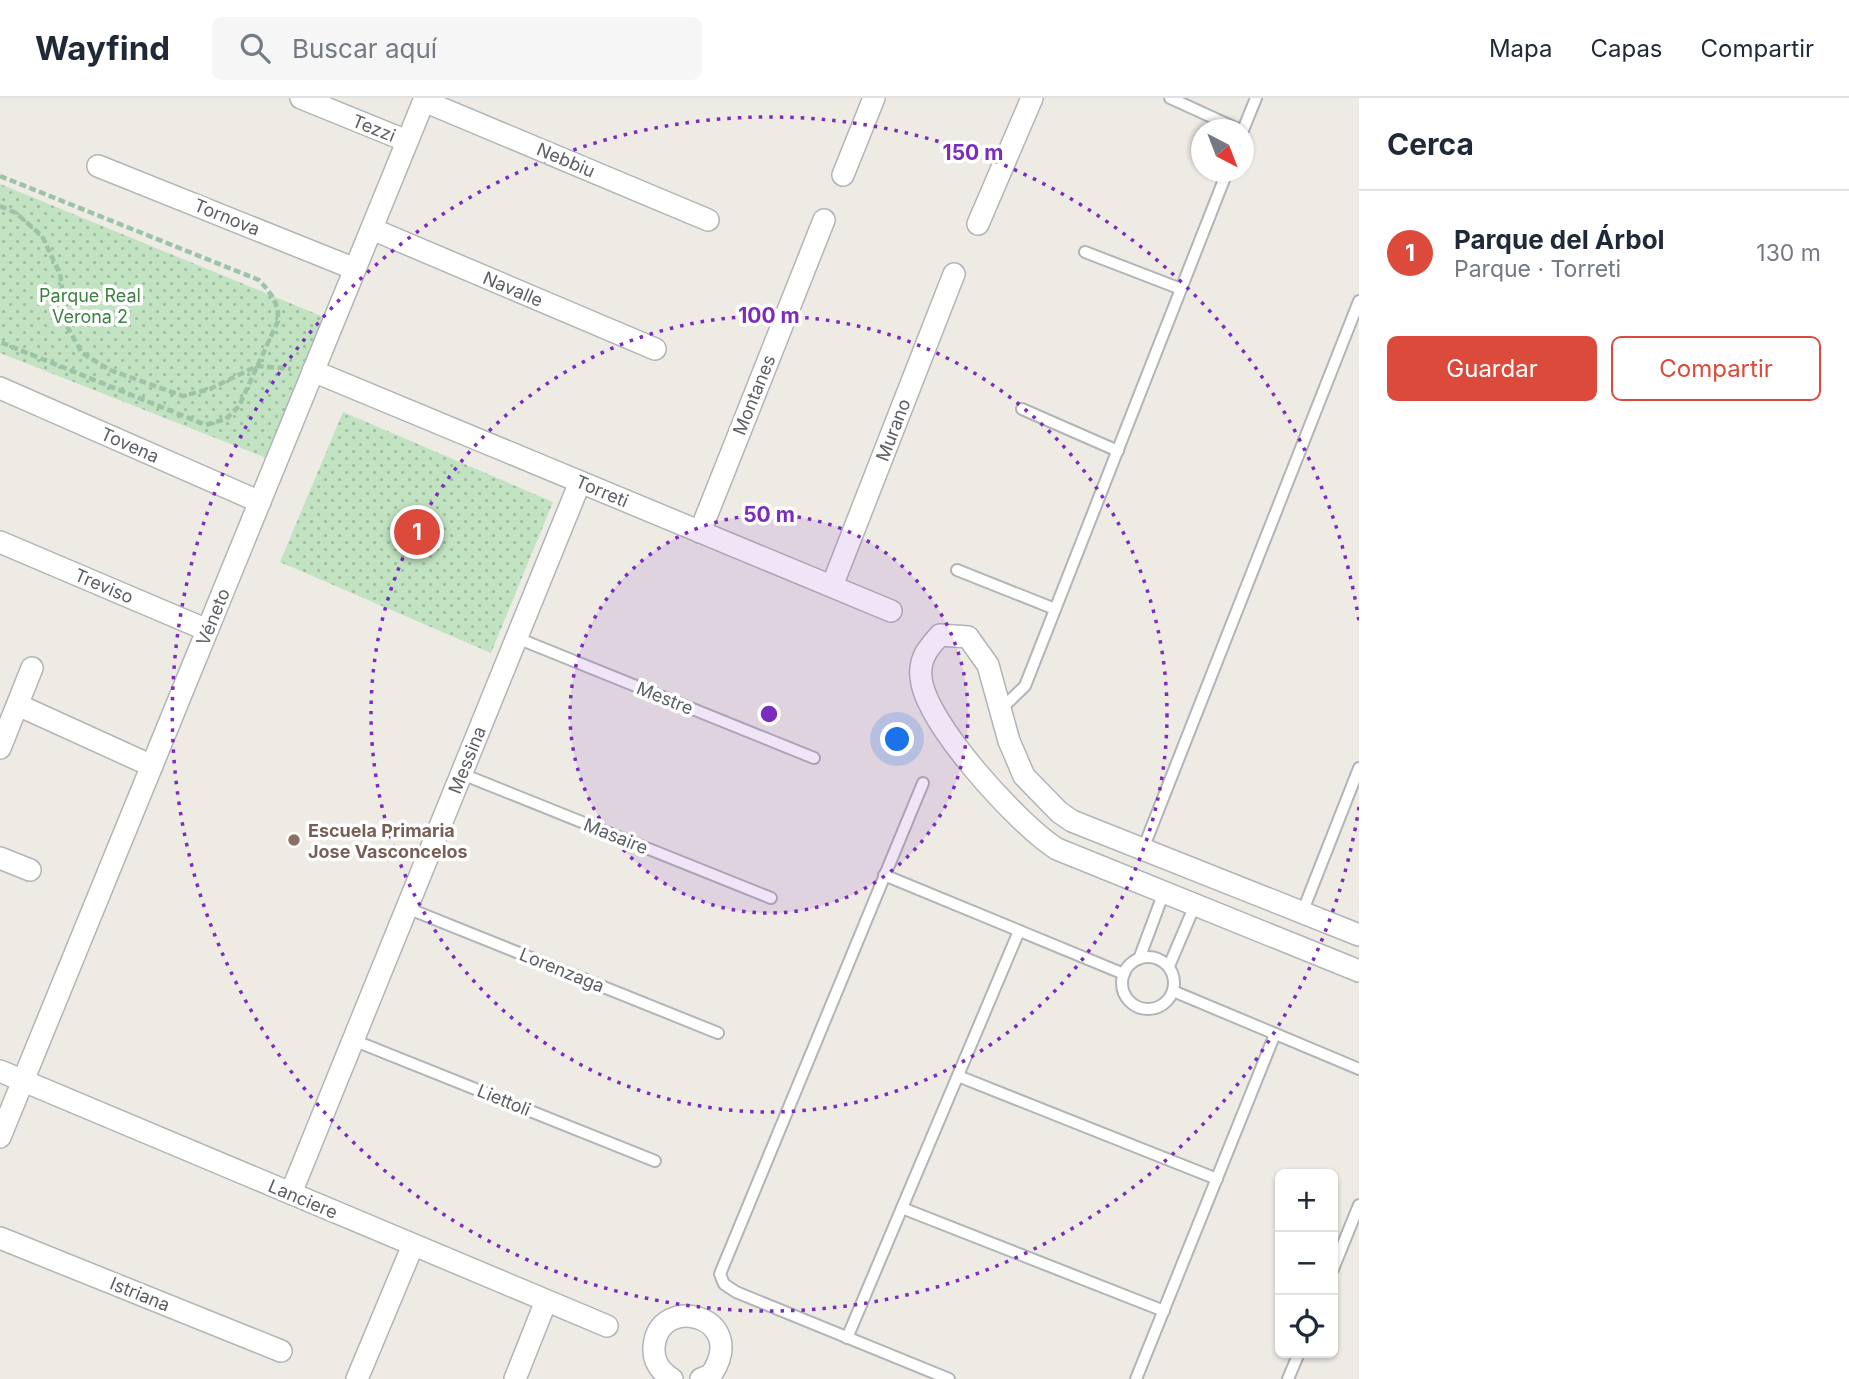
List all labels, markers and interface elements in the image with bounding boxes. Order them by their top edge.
search box [212,17,702,80]
text: Wayfind [35,28,170,68]
icon: search [236,29,274,67]
text: Buscar aquí [292,33,437,64]
text: Mapa [1489,34,1552,63]
text: Capas [1590,34,1663,63]
text: Compartir [1701,34,1814,63]
street label: Tezzi [349,110,399,146]
north arrow [1191,119,1254,182]
text: Cerca [1387,126,1474,162]
street label: Nebbiu [534,138,598,182]
text: 150 m [943,140,1003,165]
street label: Tornova [191,194,263,240]
text: Parque del Árbol [1454,224,1665,255]
text: 1 [1405,239,1415,267]
text: 130 m [1756,239,1821,267]
text: Parque · Torreti [1454,255,1621,283]
street label: Navalle [480,267,546,311]
park label: Parque Real Verona 2 [39,285,141,327]
text: 100 m [738,303,800,328]
button: Guardar [1387,336,1597,401]
button: Compartir [1611,336,1821,401]
street label: Montanes [728,352,780,438]
street label: Murano [872,396,914,464]
street label: Tovena [98,423,162,467]
street label: Torreti [572,471,632,511]
text: 50 m [743,502,795,527]
pin: 1 [394,506,440,558]
street label: Treviso [71,564,137,608]
street label: Véneto [192,585,234,649]
street label: Mestre [634,677,696,719]
centre of rings [757,702,781,726]
your location [880,722,914,756]
street label: Messina [444,723,490,797]
street label: Masaire [581,814,651,858]
place label: Escuela Primaria Jose Vasconcelos [308,820,468,862]
marker: Escuela Primaria Jose Vasconcelos [286,832,302,848]
street label: Lorenzaga [516,943,608,997]
street label: Liettoli [474,1080,534,1120]
map controls [1275,1169,1338,1358]
button: + [1275,1169,1338,1232]
street label: Lanciere [265,1175,341,1223]
button: − [1275,1232,1338,1295]
street label: Istriana [107,1273,173,1315]
button: locate [1275,1295,1338,1358]

